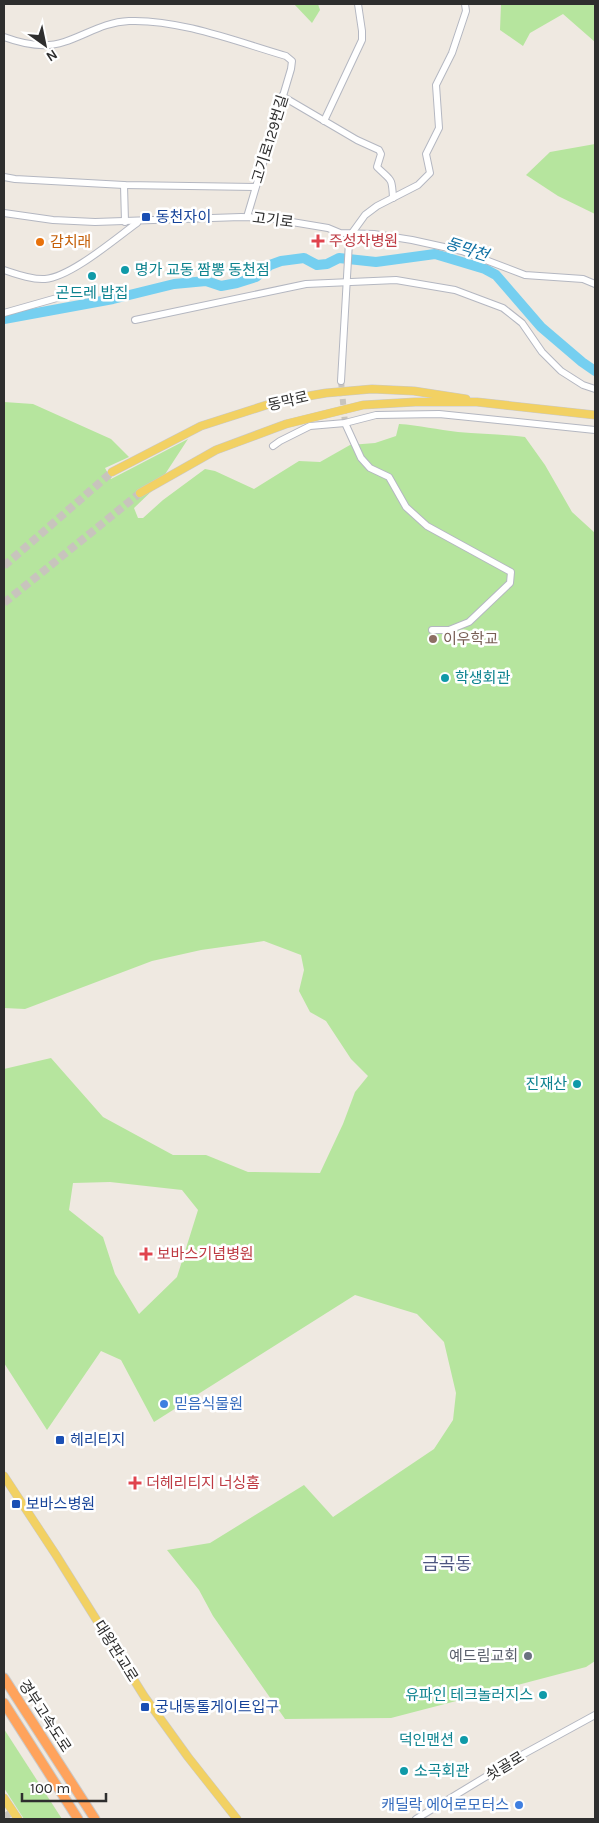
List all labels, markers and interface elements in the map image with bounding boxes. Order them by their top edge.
north arrow [20,20,70,70]
text: N [43,46,61,65]
street label: 고기로129번길 [248,93,292,185]
place label: 동천자이 [156,208,211,226]
street label: 고기로 [251,209,295,231]
marker: 동천자이 [140,211,152,223]
place label: 주성차병원 [329,232,398,250]
place label: 감치래 [50,233,91,251]
water label: 동막천 [443,233,493,266]
marker: 주성차병원 [311,234,325,248]
marker: 감치래 [34,236,46,248]
place label: 명가 교동 짬뽕 동천점 [135,261,270,279]
marker: 명가 교동 짬뽕 동천점 [119,264,131,276]
marker: 곤드레 밥집 [86,270,98,282]
place label: 곤드레 밥집 [56,284,128,302]
street label: 동막로 [266,388,310,414]
place label: 이우학교 [443,630,498,648]
marker: 이우학교 [427,633,439,645]
place label: 학생회관 [455,669,510,687]
marker: 학생회관 [439,672,451,684]
place label: 진재산 [526,1075,567,1093]
marker: 진재산 [571,1078,583,1090]
place label: 보바스기념병원 [157,1245,254,1263]
marker: 보바스기념병원 [139,1247,153,1261]
place label: 믿음식물원 [174,1395,243,1413]
marker: 믿음식물원 [158,1398,170,1410]
place label: 헤리티지 [70,1431,125,1449]
marker: 헤리티지 [54,1434,66,1446]
place label: 더헤리티지 너싱홈 [146,1474,260,1492]
marker: 더헤리티지 너싱홈 [128,1476,142,1490]
place label: 보바스병원 [26,1495,95,1513]
marker: 보바스병원 [10,1498,22,1510]
district label: 금곡동 [422,1553,472,1575]
street label: 대왕판교로 [90,1617,142,1685]
place label: 예드림교회 [449,1647,518,1665]
marker: 예드림교회 [522,1650,534,1662]
street label: 경부고속도로 [15,1676,75,1756]
place label: 유파인 테크놀러지스 [405,1686,533,1704]
marker: 유파인 테크놀러지스 [537,1689,549,1701]
place label: 궁내동톨게이트입구 [155,1698,279,1716]
marker: 궁내동톨게이트입구 [139,1701,151,1713]
place label: 덕인맨션 [399,1731,454,1749]
marker: 덕인맨션 [458,1734,470,1746]
street label: 쇳골로 [483,1748,527,1784]
place label: 소곡회관 [414,1762,469,1780]
marker: 소곡회관 [398,1765,410,1777]
scale bar [22,1770,106,1802]
text: 100 m [30,1779,70,1797]
place label: 캐딜락 에어로모터스 [381,1796,509,1814]
marker: 캐딜락 에어로모터스 [513,1799,525,1811]

